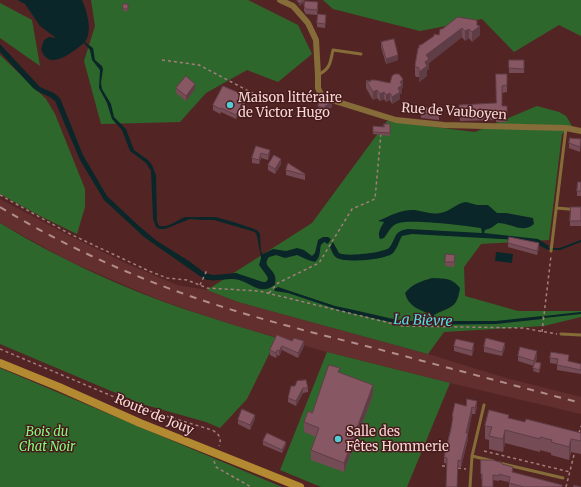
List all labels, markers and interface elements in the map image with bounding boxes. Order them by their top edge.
place label: Maison littéraire de Victor Hugo [238,90,342,121]
marker: Maison littéraire de Victor Hugo [225,100,235,110]
street label: Rue de Vauboyen [401,101,507,123]
water label: La Bièvre [393,312,453,330]
street label: Route de Jouy [112,391,196,439]
park label: Bois du Chat Noir [19,424,75,455]
place label: Salle des Fêtes Hommerie [346,424,449,455]
marker: Salle des Fêtes Hommerie [333,434,343,444]

